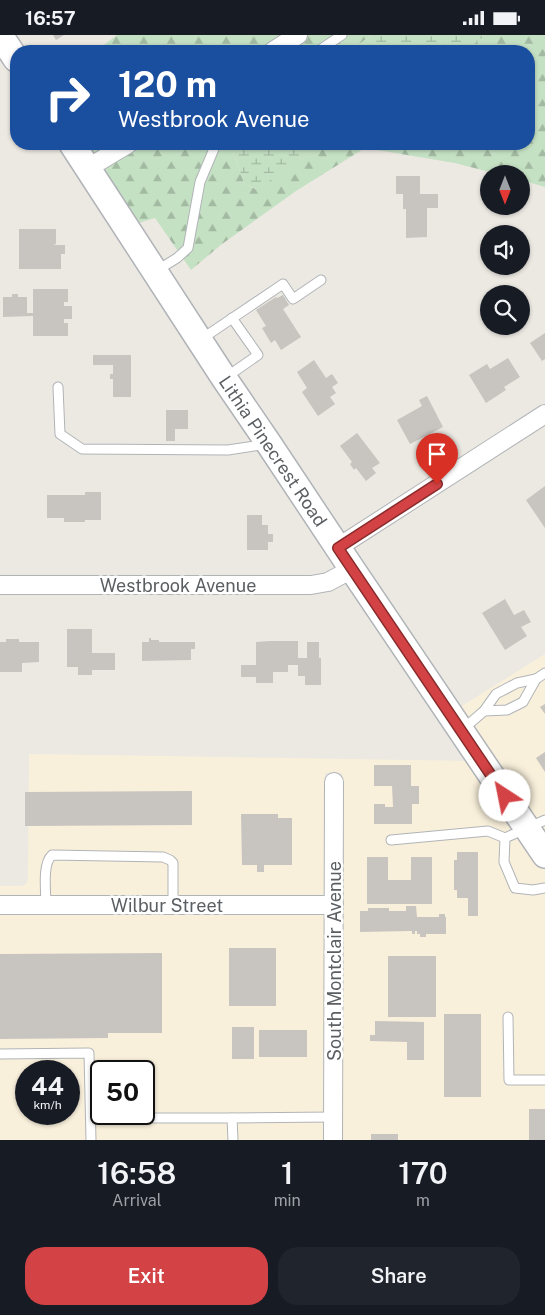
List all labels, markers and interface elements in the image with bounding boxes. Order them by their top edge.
text: 16:57 [25,7,76,29]
text: 120 m [118,64,217,105]
icon: right [35,65,100,130]
text: Westbrook Avenue [118,106,310,132]
north arrow [480,165,530,215]
map controls [480,165,530,335]
button: sound [480,225,530,275]
button: search [480,285,530,335]
street label: Lithia Pinecrest Road [215,372,331,530]
pin [416,433,458,484]
icon: arrive [423,440,451,468]
street label: Westbrook Avenue [100,575,256,596]
position arrow [478,769,530,821]
street label: South Montclair Avenue [324,861,345,1061]
street label: Wilbur Street [111,895,223,916]
speed limit sign: 50 [90,1060,155,1125]
text: 44 [31,1071,64,1101]
text: km/h [33,1098,62,1112]
text: 16:58 [97,1155,176,1191]
text: 1 [281,1155,293,1191]
text: 170 [398,1155,448,1191]
text: Arrival [112,1191,162,1210]
text: min [274,1191,301,1210]
text: m [416,1191,430,1210]
button: Exit [25,1247,268,1305]
button: Share [278,1247,520,1305]

